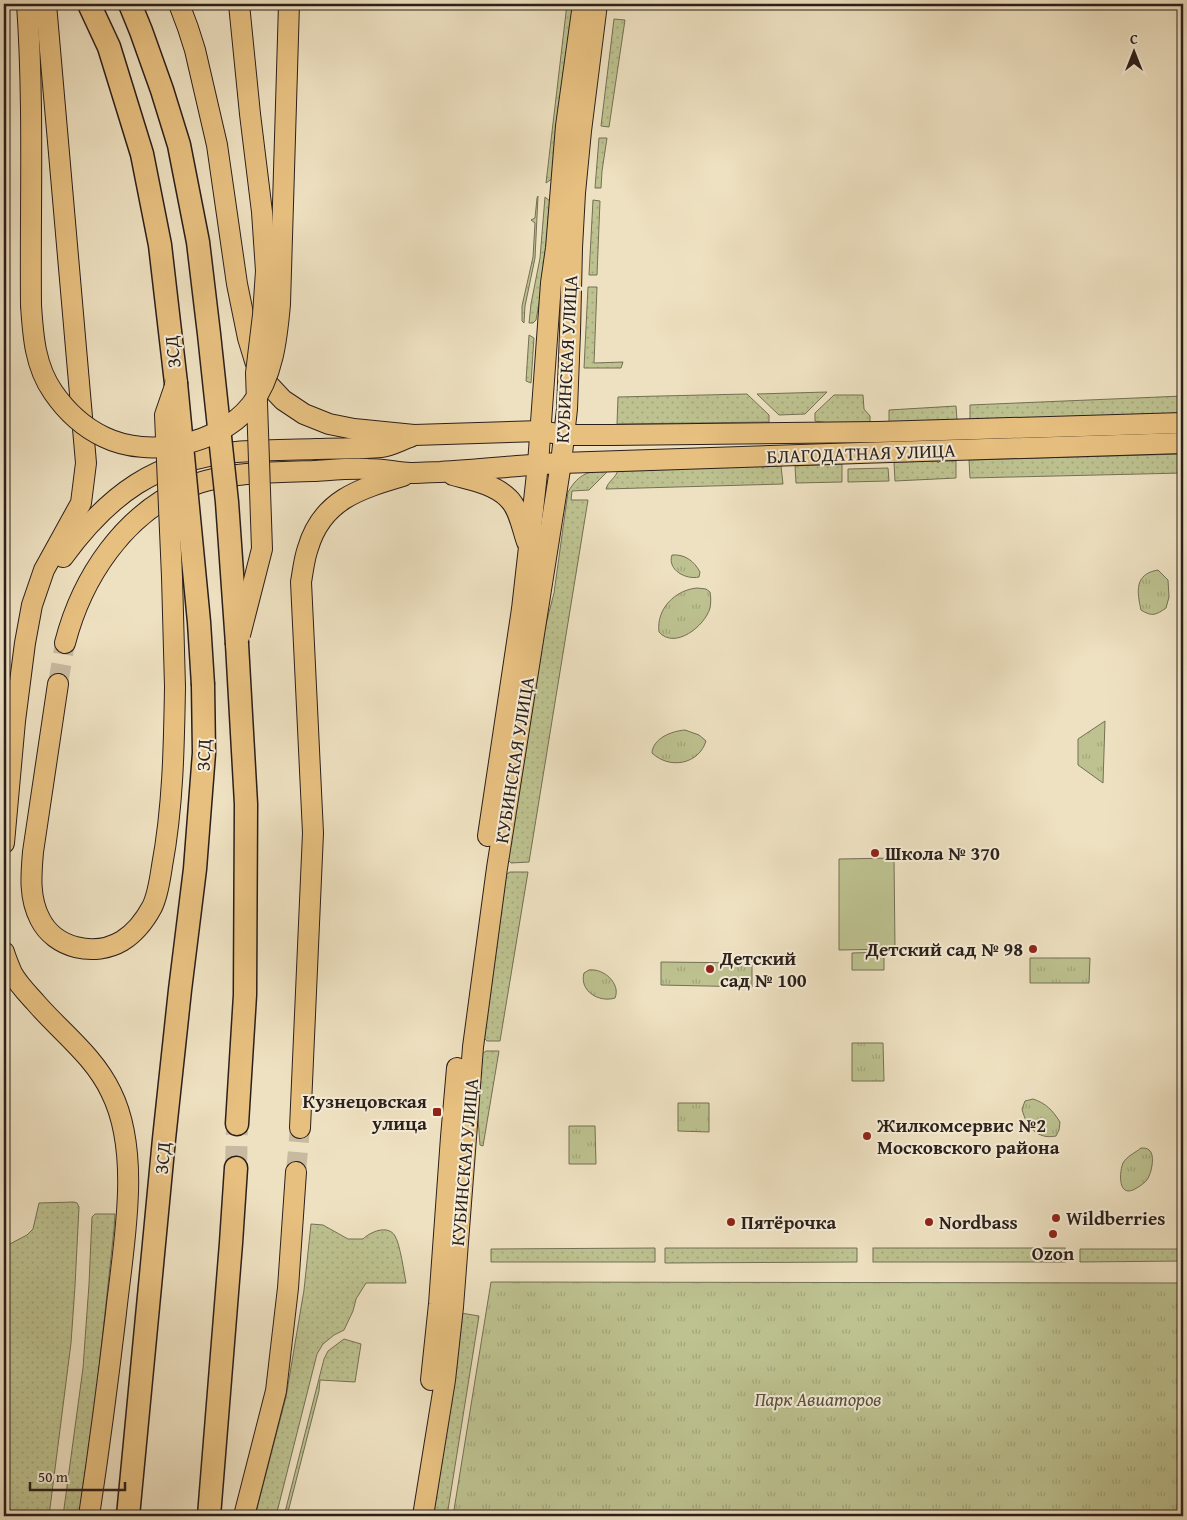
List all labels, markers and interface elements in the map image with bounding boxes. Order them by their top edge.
north arrow [1110,28,1160,78]
text: С [1130,29,1138,49]
street label: КУБИНСКАЯ УЛИЦА [548,274,584,444]
street label: ЗСД [156,334,188,370]
street label: БЛАГОДАТНАЯ УЛИЦА [766,436,956,470]
street label: КУБИНСКАЯ УЛИЦА [487,674,541,845]
street label: ЗСД [188,738,218,772]
place label: Школа № 370 [885,839,1000,867]
marker: Школа № 370 [869,847,881,859]
place label: Детский сад № 98 [865,935,1023,963]
marker: Детский сад № 98 [1027,943,1039,955]
place label: Детский сад № 100 [719,944,807,994]
marker: Детский сад № 100 [704,963,716,975]
street label: КУБИНСКАЯ УЛИЦА [443,1076,485,1247]
place label: Кузнецовская улица [303,1087,427,1137]
marker: Кузнецовская улица [431,1106,443,1118]
place label: Жилкомсервис №2 Московского района [876,1111,1060,1161]
marker: Жилкомсервис №2 Московского района [861,1130,873,1142]
street label: ЗСД [147,1141,177,1175]
place label: Wildberries [1066,1204,1165,1232]
place label: Пятёрочка [741,1208,837,1236]
place label: Nordbass [939,1208,1018,1236]
marker: Wildberries [1050,1212,1062,1224]
marker: Пятёрочка [725,1216,737,1228]
marker: Nordbass [923,1216,935,1228]
marker: Ozon [1047,1228,1059,1240]
place label: Ozon [1032,1239,1075,1267]
park label: Парк Авиаторов [754,1385,882,1413]
scale bar [30,1460,125,1492]
text: 50 m [38,1466,69,1487]

